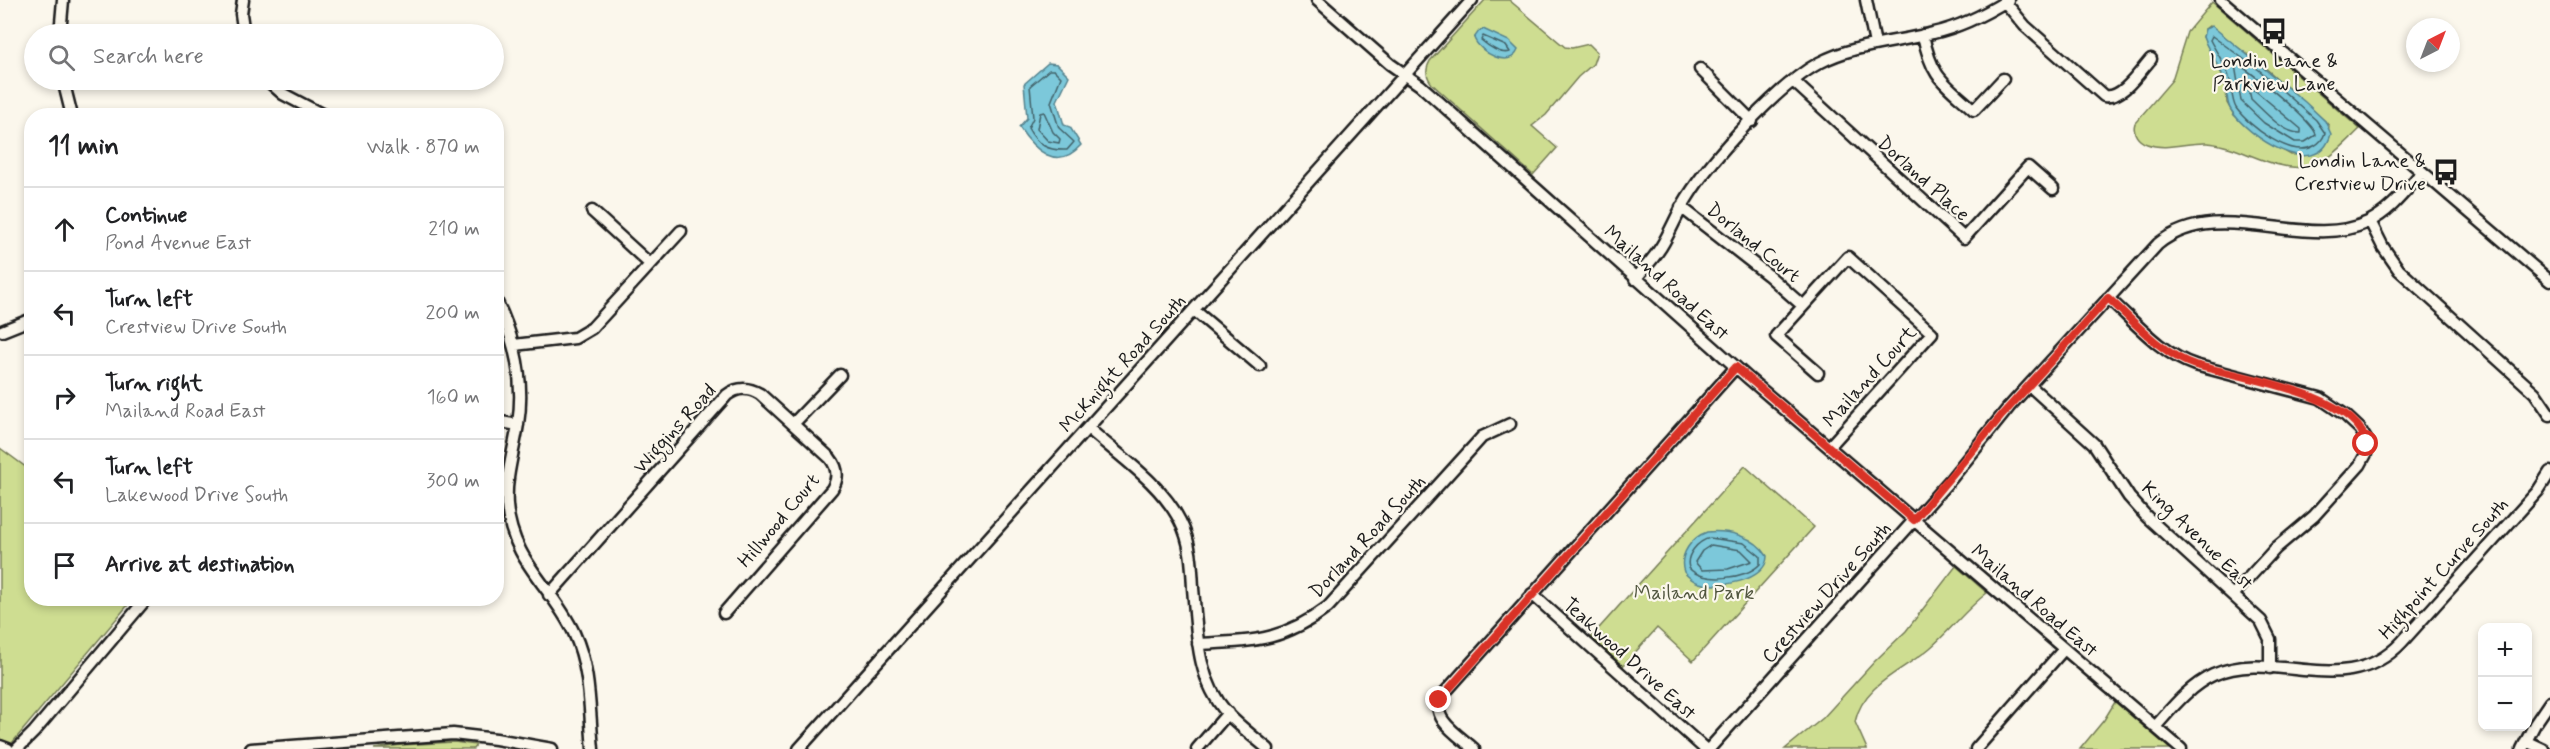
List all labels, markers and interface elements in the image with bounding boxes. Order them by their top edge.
bus stop icon: Londin Lane & Parkview Lane [2259,16,2289,46]
north arrow [2406,18,2460,72]
search box [24,24,504,90]
icon: search [45,41,78,74]
text: Search here [93,43,204,71]
place label: Londin Lane & Parkview Lane [2210,48,2338,98]
text: 11 min [48,130,119,164]
street label: Dorland Place [1871,130,1975,228]
text: Walk · 870 m [367,134,480,161]
place label: Londin Lane & Crestview Drive [2294,148,2426,198]
bus stop icon: Londin Lane & Crestview Drive [2431,157,2461,187]
street label: Dorland Court [1700,197,1806,289]
text: Continue [105,202,187,230]
icon: ahead [48,213,81,246]
text: 210 m [428,216,480,243]
street label: Mailand Road East [1597,219,1735,347]
text: Pond Avenue East [105,230,251,257]
text: Turn left [105,286,193,314]
street label: McKnight Road South [1054,289,1194,441]
icon: left [48,297,81,330]
text: 200 m [425,300,480,327]
text: Crestview Drive South [105,314,287,341]
street label: Mailand Court [1817,320,1923,434]
text: Turn right [105,370,203,398]
street label: Wiggins Road [627,378,724,481]
icon: right [48,381,81,414]
text: 160 m [427,384,480,411]
text: Mailand Road East [105,398,265,425]
route start [2352,430,2378,456]
text: Turn left [105,454,193,482]
icon: left [48,465,81,498]
text: 300 m [426,468,480,495]
street label: Hillwood Court [732,468,827,574]
street label: Dorland Road South [1304,469,1433,605]
street label: King Avenue East [2134,476,2259,597]
text: Lakewood Drive South [105,482,288,509]
street label: Highpoint Curve South [2373,492,2517,647]
street label: Crestview Drive South [1756,516,1898,670]
street label: Mailand Road East [1965,538,2104,664]
icon: arrive [48,549,81,582]
text: Arrive at destination [105,551,295,579]
park label: Mailand Park [1634,580,1754,607]
street label: Teakwood Drive East [1556,592,1702,727]
map controls [2478,623,2532,731]
button: + [2478,623,2532,677]
button: − [2478,677,2532,731]
route end [1425,686,1451,712]

